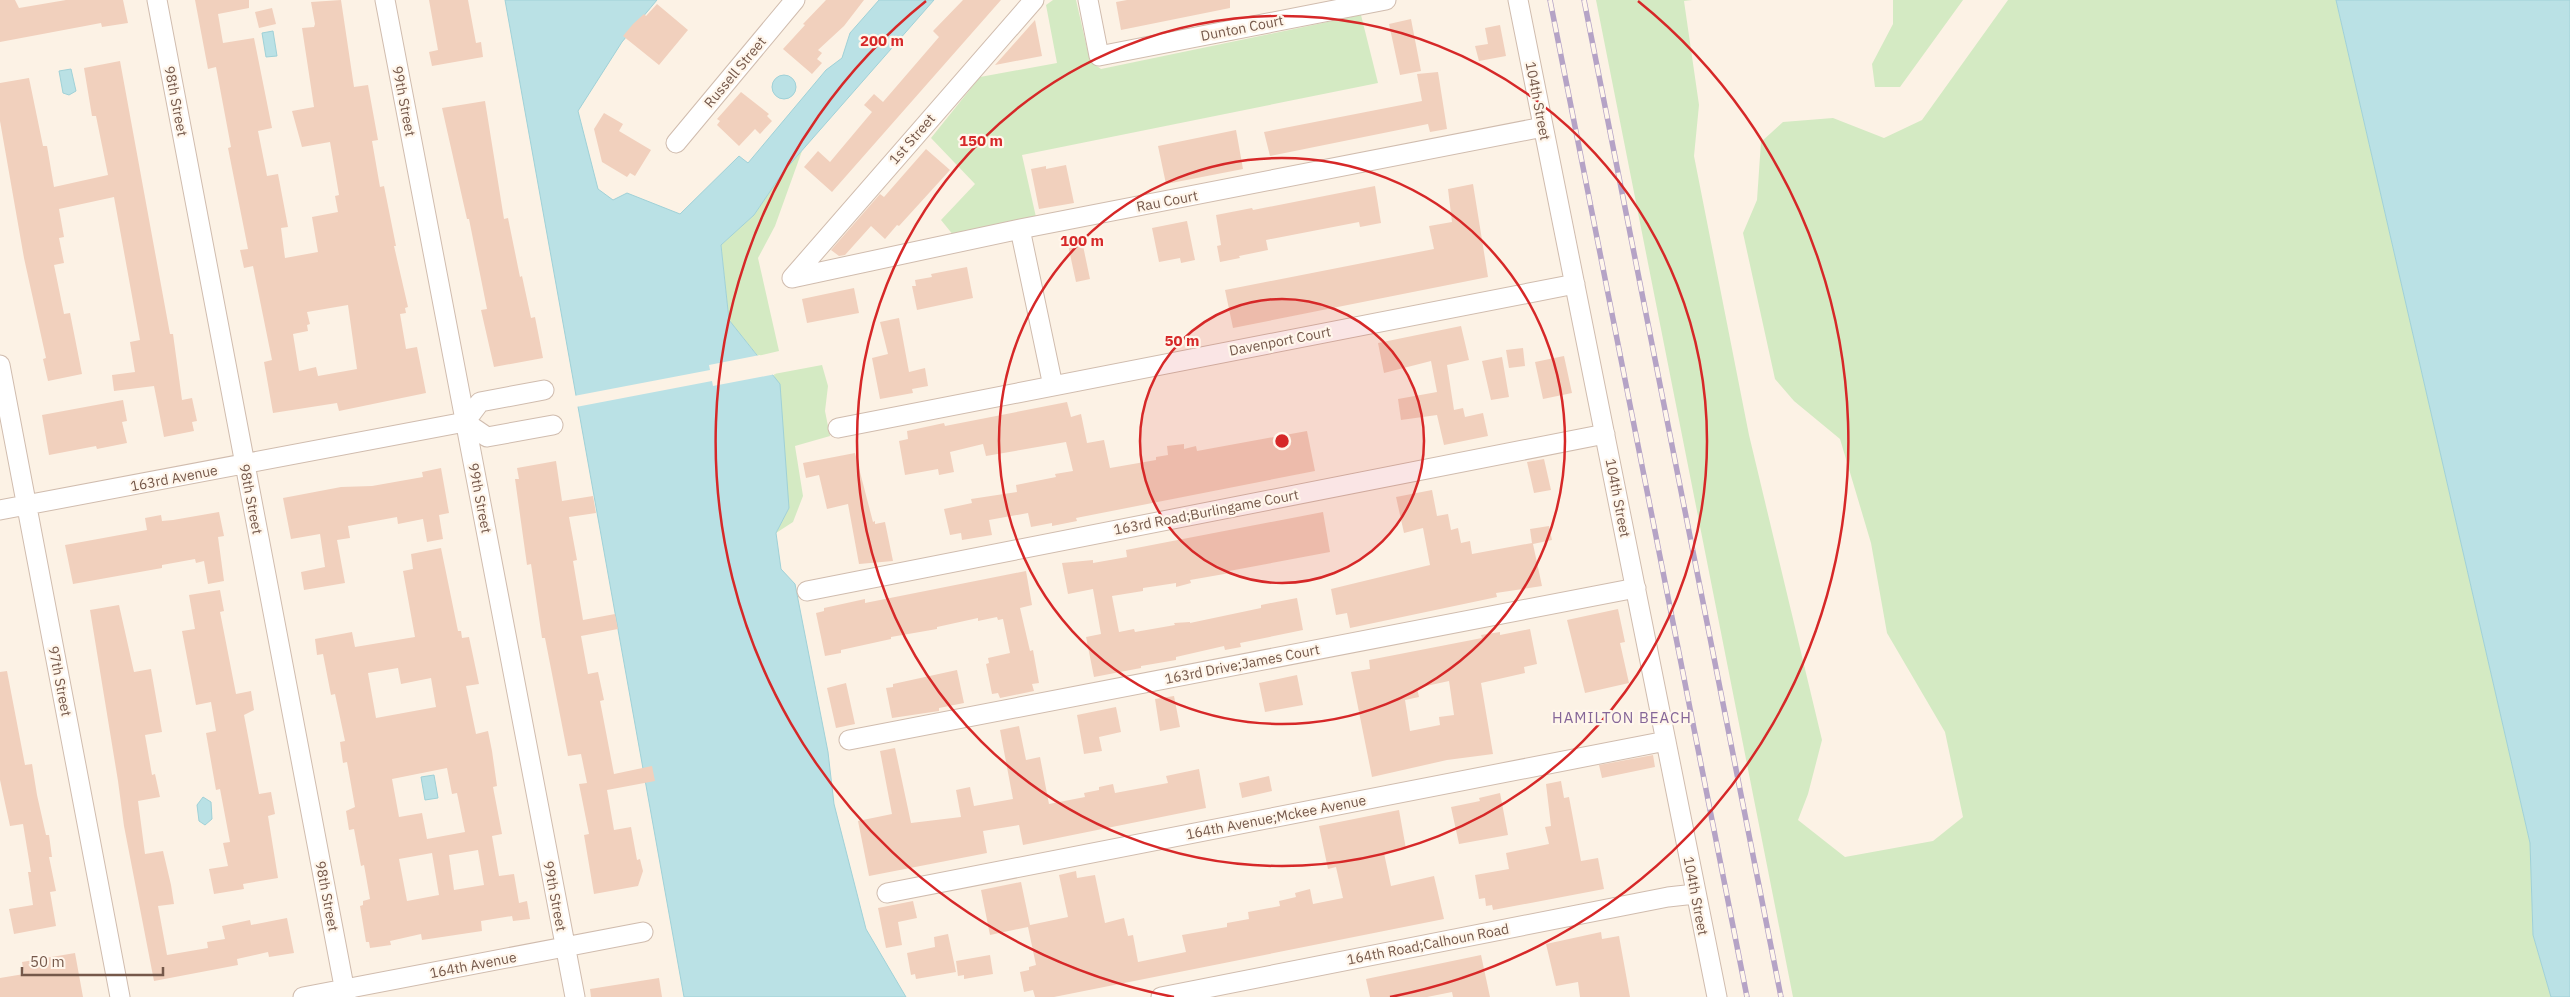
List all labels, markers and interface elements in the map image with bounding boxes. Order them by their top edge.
street label: Dunton Court [1199,11,1285,45]
text: 200 m [860,31,904,50]
street label: Russell Street [700,33,770,111]
street label: 104th Street [1522,60,1554,142]
street label: 98th Street [160,64,192,138]
street label: 99th Street [388,64,420,138]
street label: 1st Street [885,110,939,168]
text: 150 m [959,131,1003,150]
street label: Rau Court [1135,186,1199,216]
text: 100 m [1060,231,1104,250]
street label: Davenport Court [1228,322,1332,360]
text: 50 m [1165,331,1199,350]
centre of rings [1273,432,1291,450]
street label: 104th Street [1602,457,1634,539]
street label: 163rd Avenue [129,461,219,495]
street label: 99th Street [464,461,496,535]
street label: 98th Street [235,462,267,536]
street label: 163rd Road;Burlingame Court [1112,485,1300,539]
street label: 163rd Drive;James Court [1163,640,1321,688]
street label: 97th Street [44,644,76,718]
district label: HAMILTON BEACH [1552,708,1692,727]
street label: 164th Avenue;Mckee Avenue [1184,791,1368,843]
street label: 104th Street [1680,855,1712,937]
street label: 98th Street [311,859,343,933]
street label: 99th Street [539,859,571,933]
street label: 164th Road;Calhoun Road [1345,919,1511,969]
scale bar [22,944,164,976]
street label: 164th Avenue [428,948,518,982]
text: 50 m [30,952,65,971]

